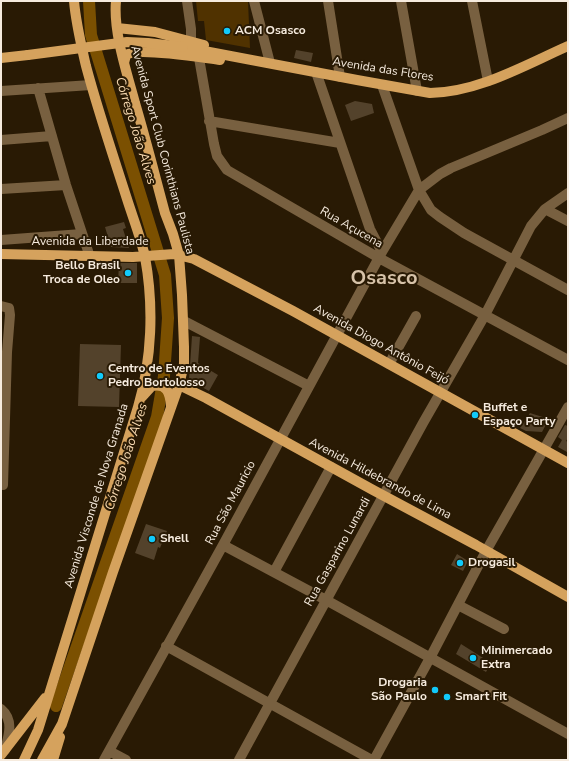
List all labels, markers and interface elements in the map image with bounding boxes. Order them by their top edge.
place label: ACM Osasco [235,24,306,38]
marker: ACM Osasco [222,26,232,36]
street label: Avenida Sport Club Corinthians Paulista [127,44,197,256]
street label: Avenida das Flores [331,55,435,85]
water label: Córrego João Alves [111,75,159,187]
street label: Rua Açucena [317,204,385,252]
street label: Avenida da Liberdade [31,235,149,249]
place label: Bello Brasil Troca de Oleo [43,259,120,287]
district label: Osasco [351,267,417,291]
marker: Bello Brasil Troca de Oleo [123,268,133,278]
street label: Avenida Diogo Antônio Feijó [311,302,451,388]
place label: Centro de Eventos Pedro Bortolosso [108,362,210,390]
marker: Centro de Eventos Pedro Bortolosso [95,371,105,381]
water label: Córrego João Alves [102,401,152,513]
place label: Buffet e Espaço Party [483,401,556,429]
street label: Avenida Visconde de Nova Granada [62,402,132,590]
marker: Buffet e Espaço Party [470,410,480,420]
street label: Avenida Hildebrando de Lima [306,435,454,523]
street label: Rua São Mauricio [203,458,259,548]
street label: Rua Gasparino Lunardi [302,495,374,609]
place label: Shell [160,532,189,546]
marker: Shell [147,534,157,544]
place label: Drogasil [468,556,515,570]
marker: Drogasil [455,558,465,568]
place label: Minimercado Extra [481,644,552,672]
marker: Minimercado Extra [468,653,478,663]
place label: Drogaria São Paulo [371,676,427,704]
marker: Drogaria São Paulo [430,685,440,695]
place label: Smart Fit [455,690,507,704]
marker: Smart Fit [442,692,452,702]

